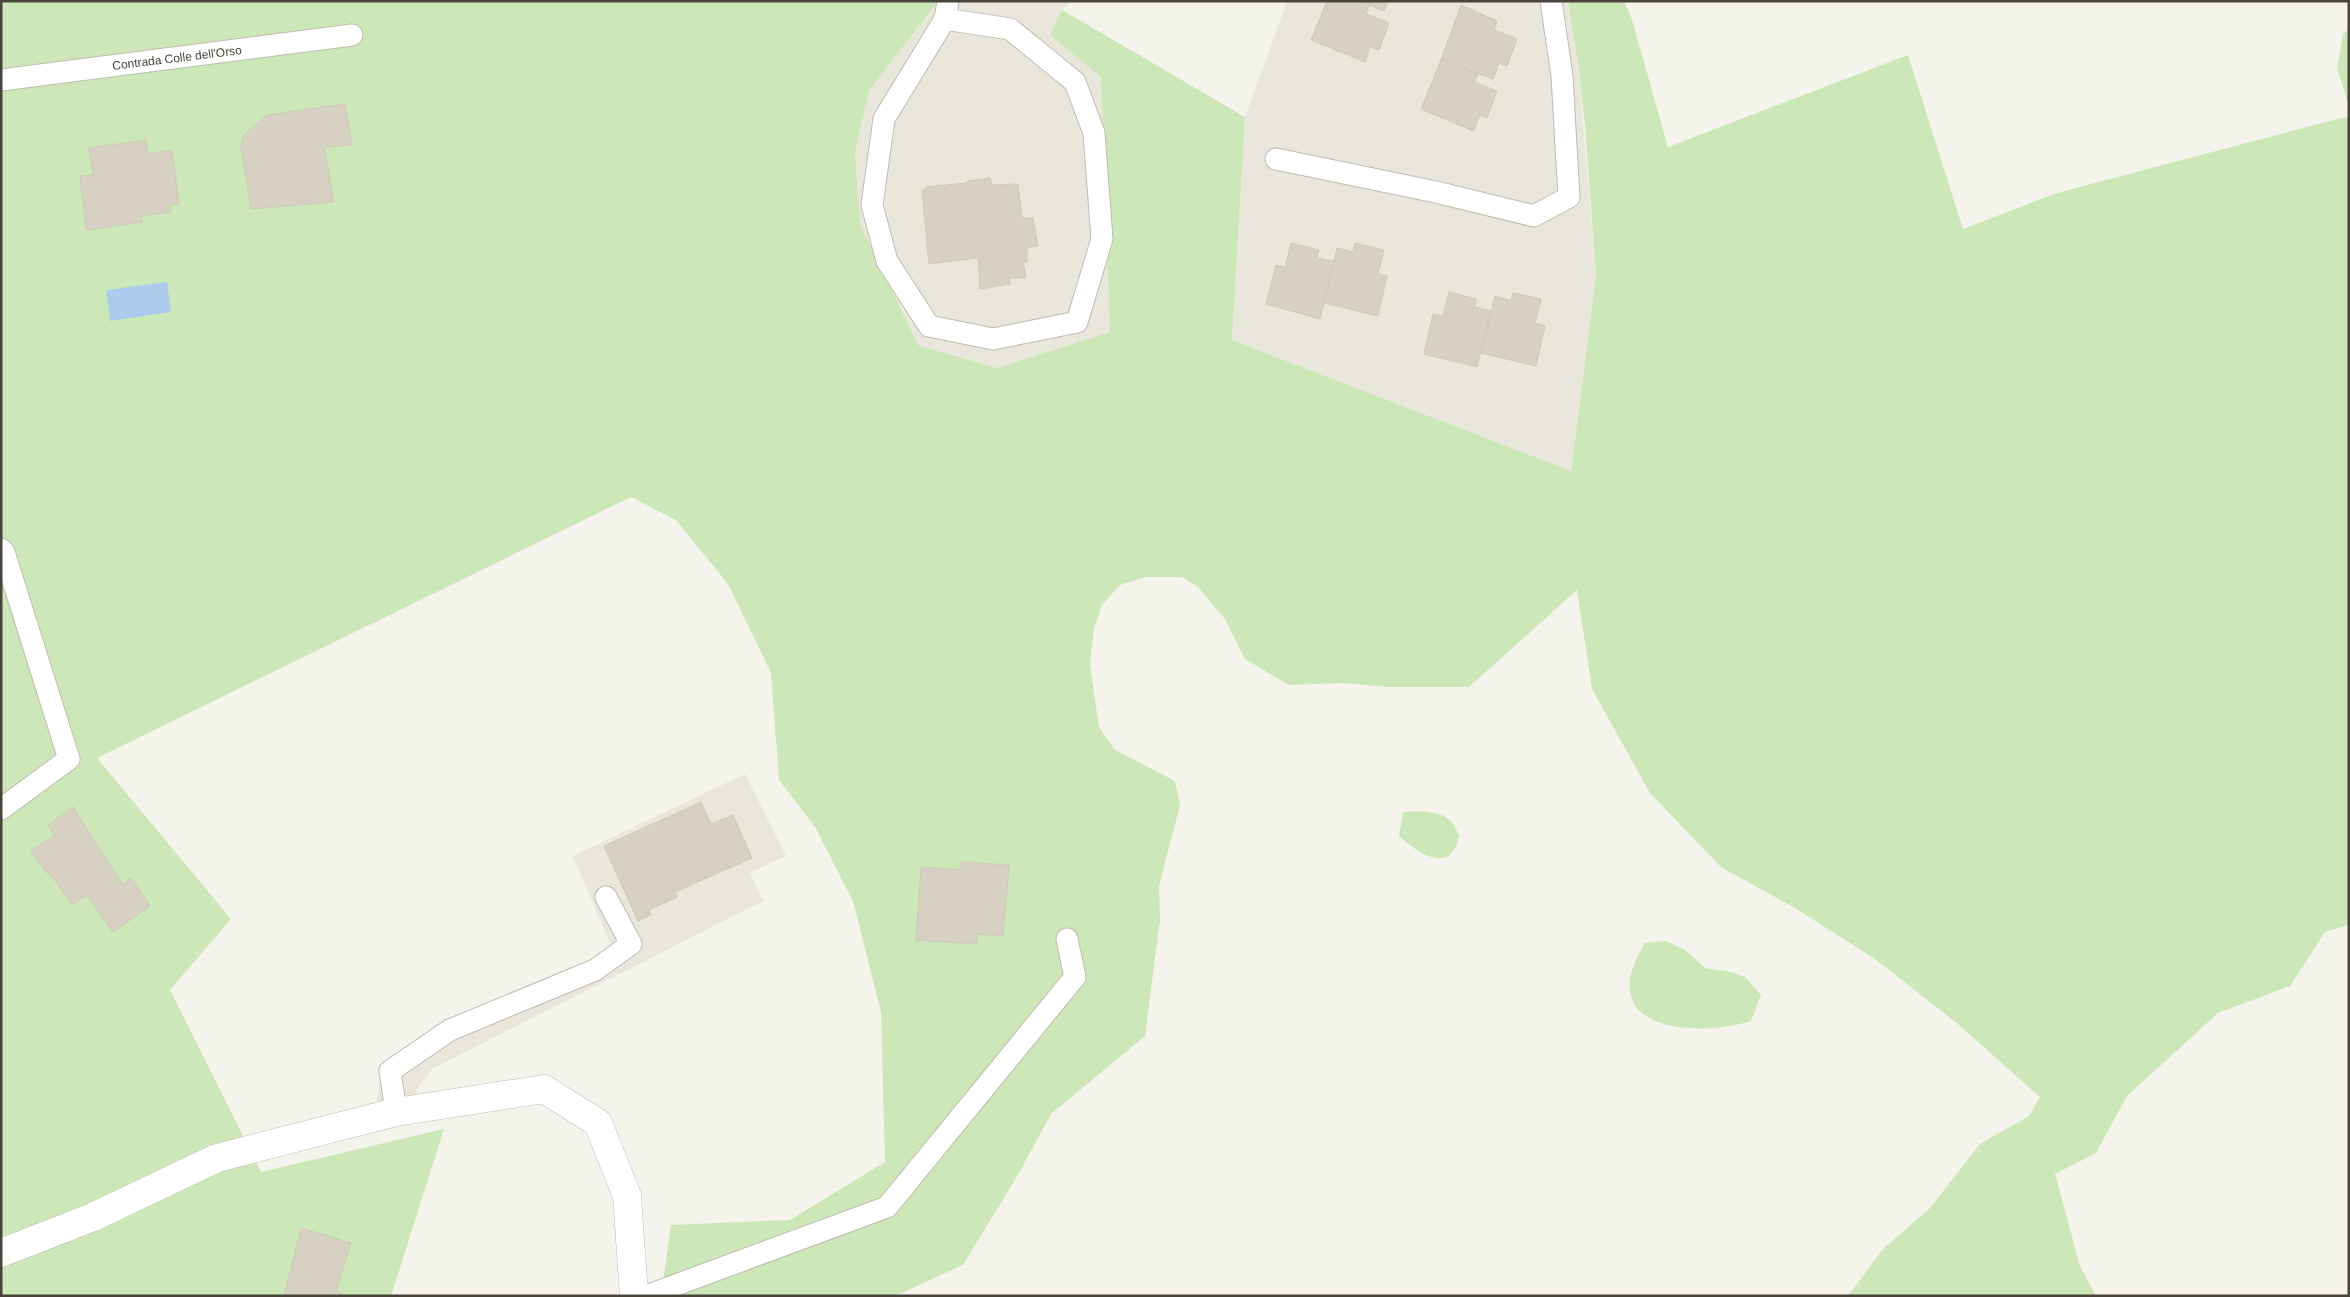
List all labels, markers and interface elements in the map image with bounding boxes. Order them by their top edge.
street label: Contrada Colle dell'Orso [111,43,243,73]

